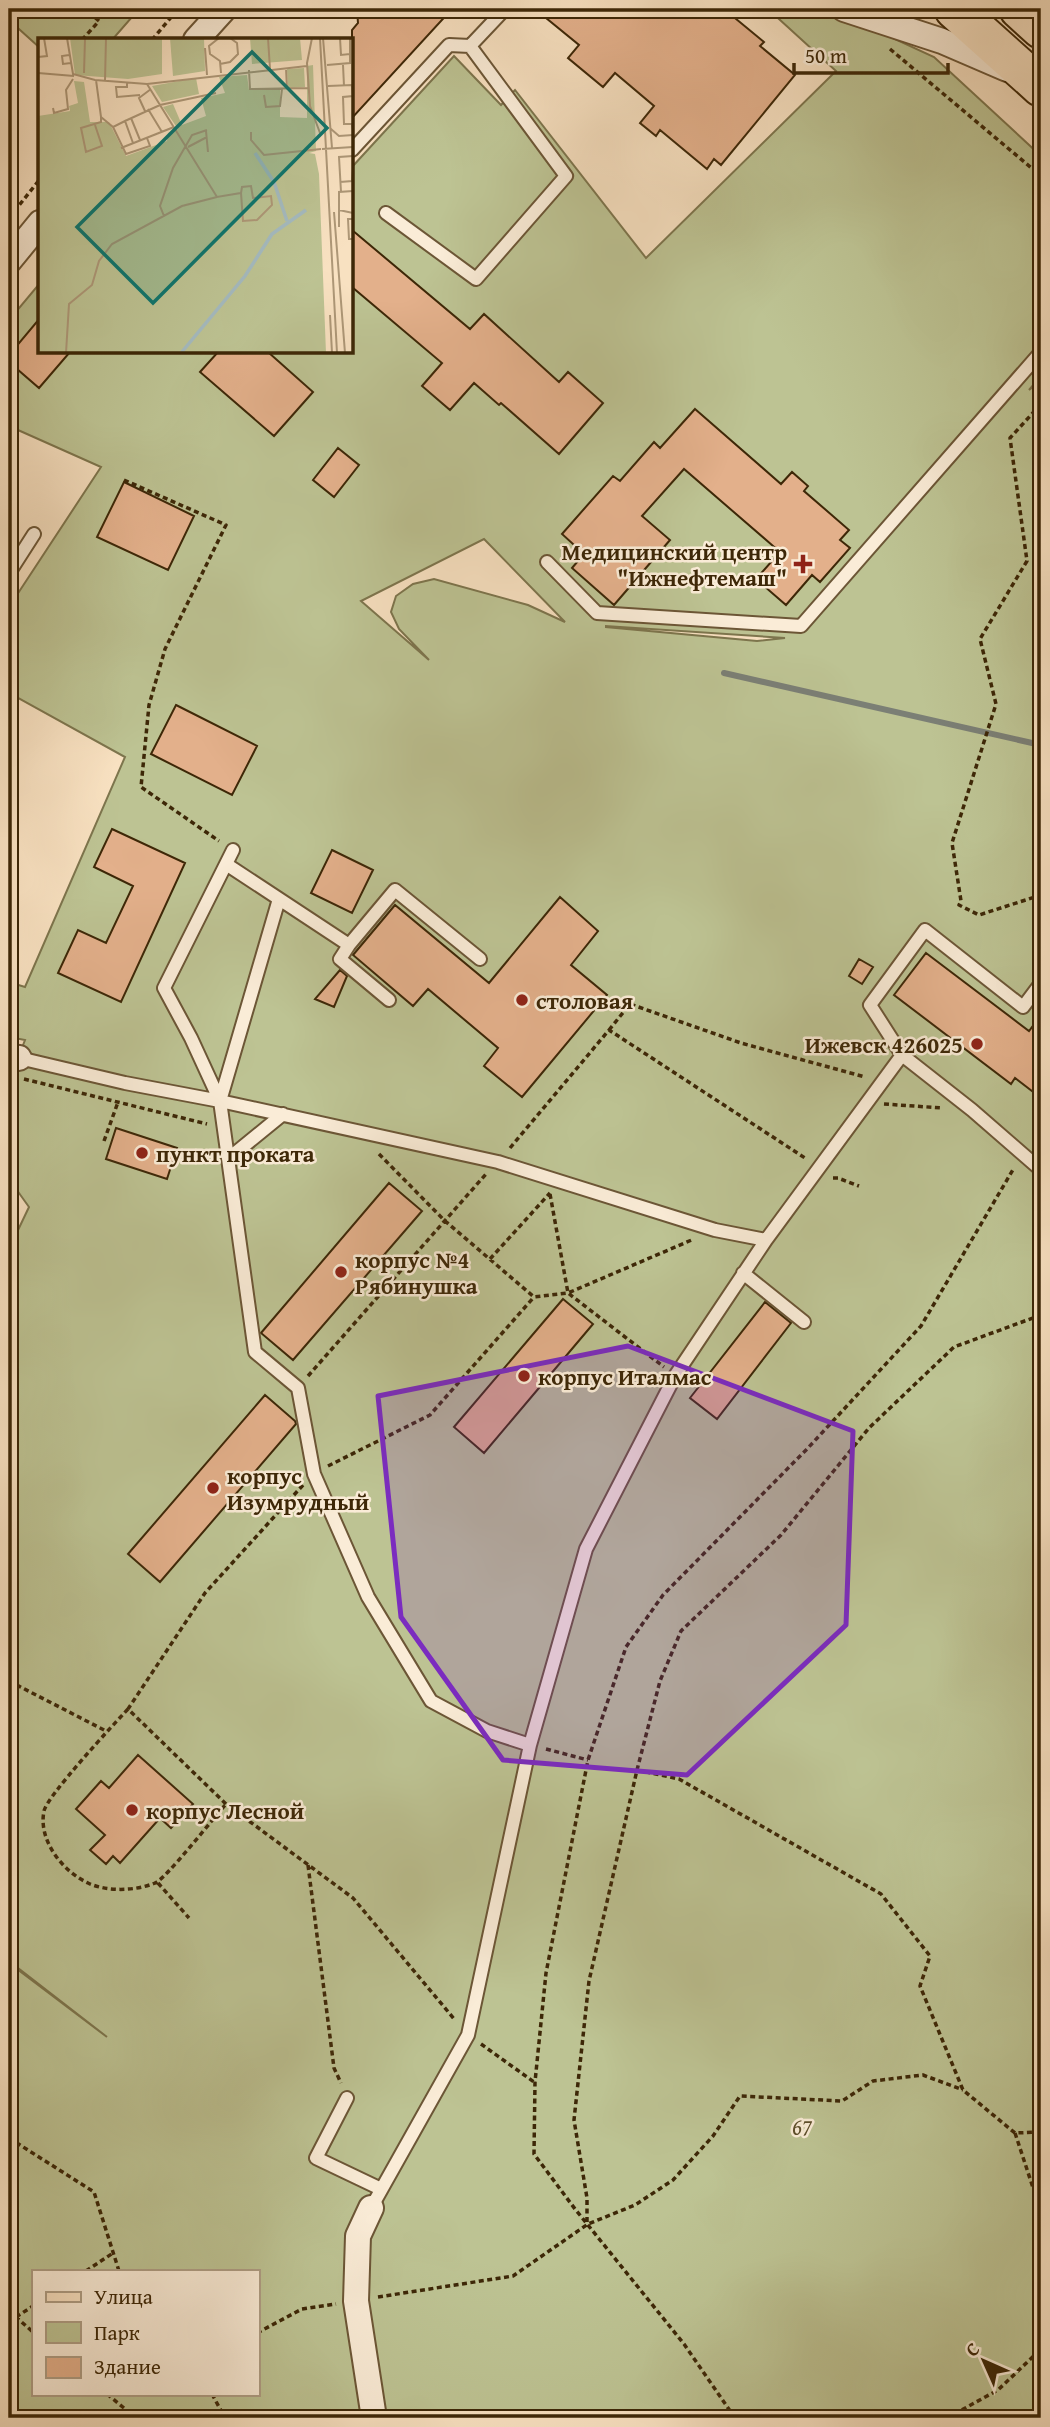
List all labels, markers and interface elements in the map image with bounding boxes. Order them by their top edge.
scale bar [794,32,948,76]
inset map [38,38,354,354]
text: 50 m [805,40,847,71]
place label: Медицинский центр "Ижнефтемаш" [562,535,787,594]
marker: Медицинский центр "Ижнефтемаш" [793,554,813,574]
place label: столовая [536,984,633,1017]
marker: столовая [514,992,530,1008]
place label: Ижевск 426025 [805,1028,963,1061]
marker: Ижевск 426025 [969,1036,985,1052]
place label: пункт проката [156,1137,315,1170]
marker: пункт проката [134,1145,150,1161]
place label: корпус №4 Рябинушка [355,1243,478,1302]
marker: корпус №4 Рябинушка [333,1264,349,1280]
place label: корпус Италмас [538,1360,712,1393]
marker: корпус Италмас [516,1368,532,1384]
place label: корпус Изумрудный [227,1459,369,1518]
marker: корпус Изумрудный [205,1480,221,1496]
place label: корпус Лесной [146,1794,304,1827]
marker: корпус Лесной [124,1802,140,1818]
park label: 67 [792,2110,813,2143]
legend [32,2270,259,2396]
text: Улица [94,2281,153,2312]
text: Парк [94,2317,140,2348]
north arrow [948,2326,1018,2396]
text: С [958,2335,986,2363]
text: Здание [94,2351,161,2382]

